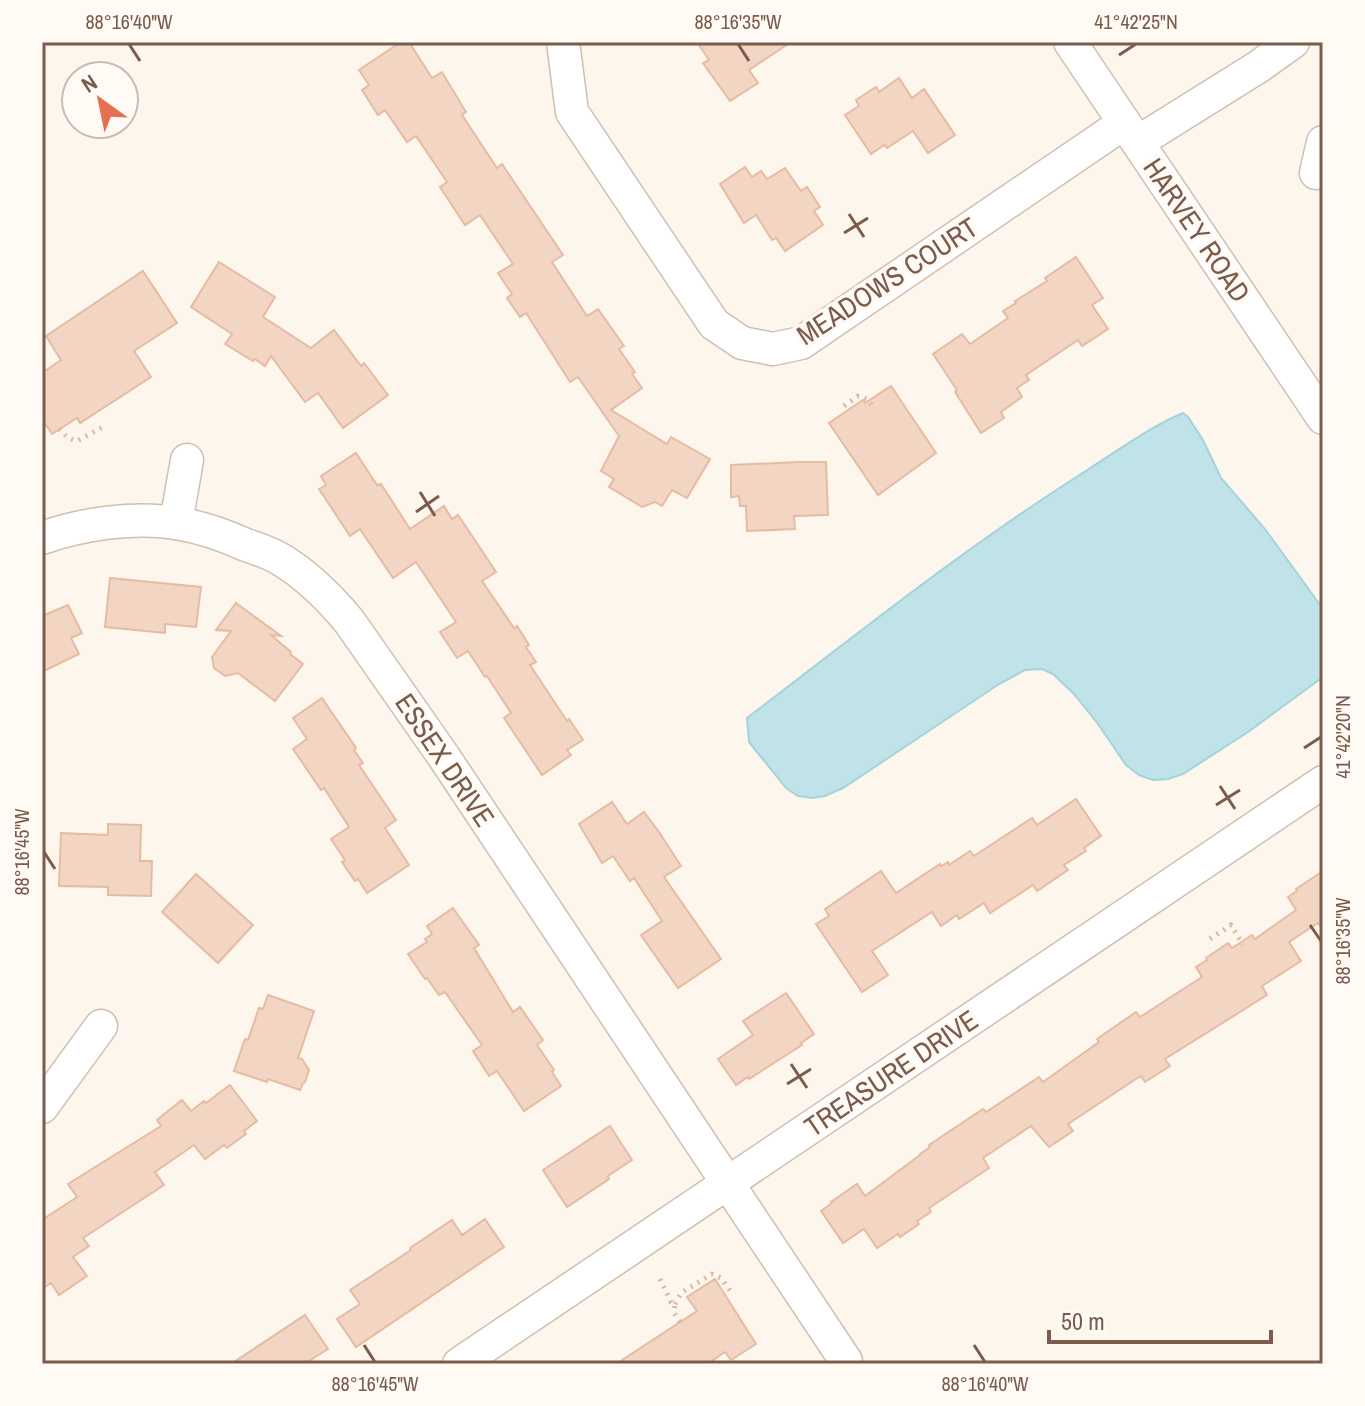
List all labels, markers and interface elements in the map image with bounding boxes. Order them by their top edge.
text: 88°16'40"W [85,8,173,35]
text: 88°16'35"W [694,8,782,35]
text: 41°42'25"N [1094,8,1178,35]
north arrow [60,60,140,140]
text: N [75,67,103,99]
street label: HARVEY ROAD [1135,150,1259,310]
street label: MEADOWS COURT [789,208,985,354]
street label: ESSEX DRIVE [386,686,504,834]
text: 41°42'20"N [1329,695,1356,779]
text: 88°16'45"W [8,808,35,896]
text: 88°16'35"W [1329,897,1356,985]
street label: TREASURE DRIVE [797,1001,985,1145]
scale bar [1049,1294,1271,1344]
text: 50 m [1061,1305,1105,1337]
text: 88°16'45"W [331,1370,419,1397]
text: 88°16'40"W [941,1370,1029,1397]

